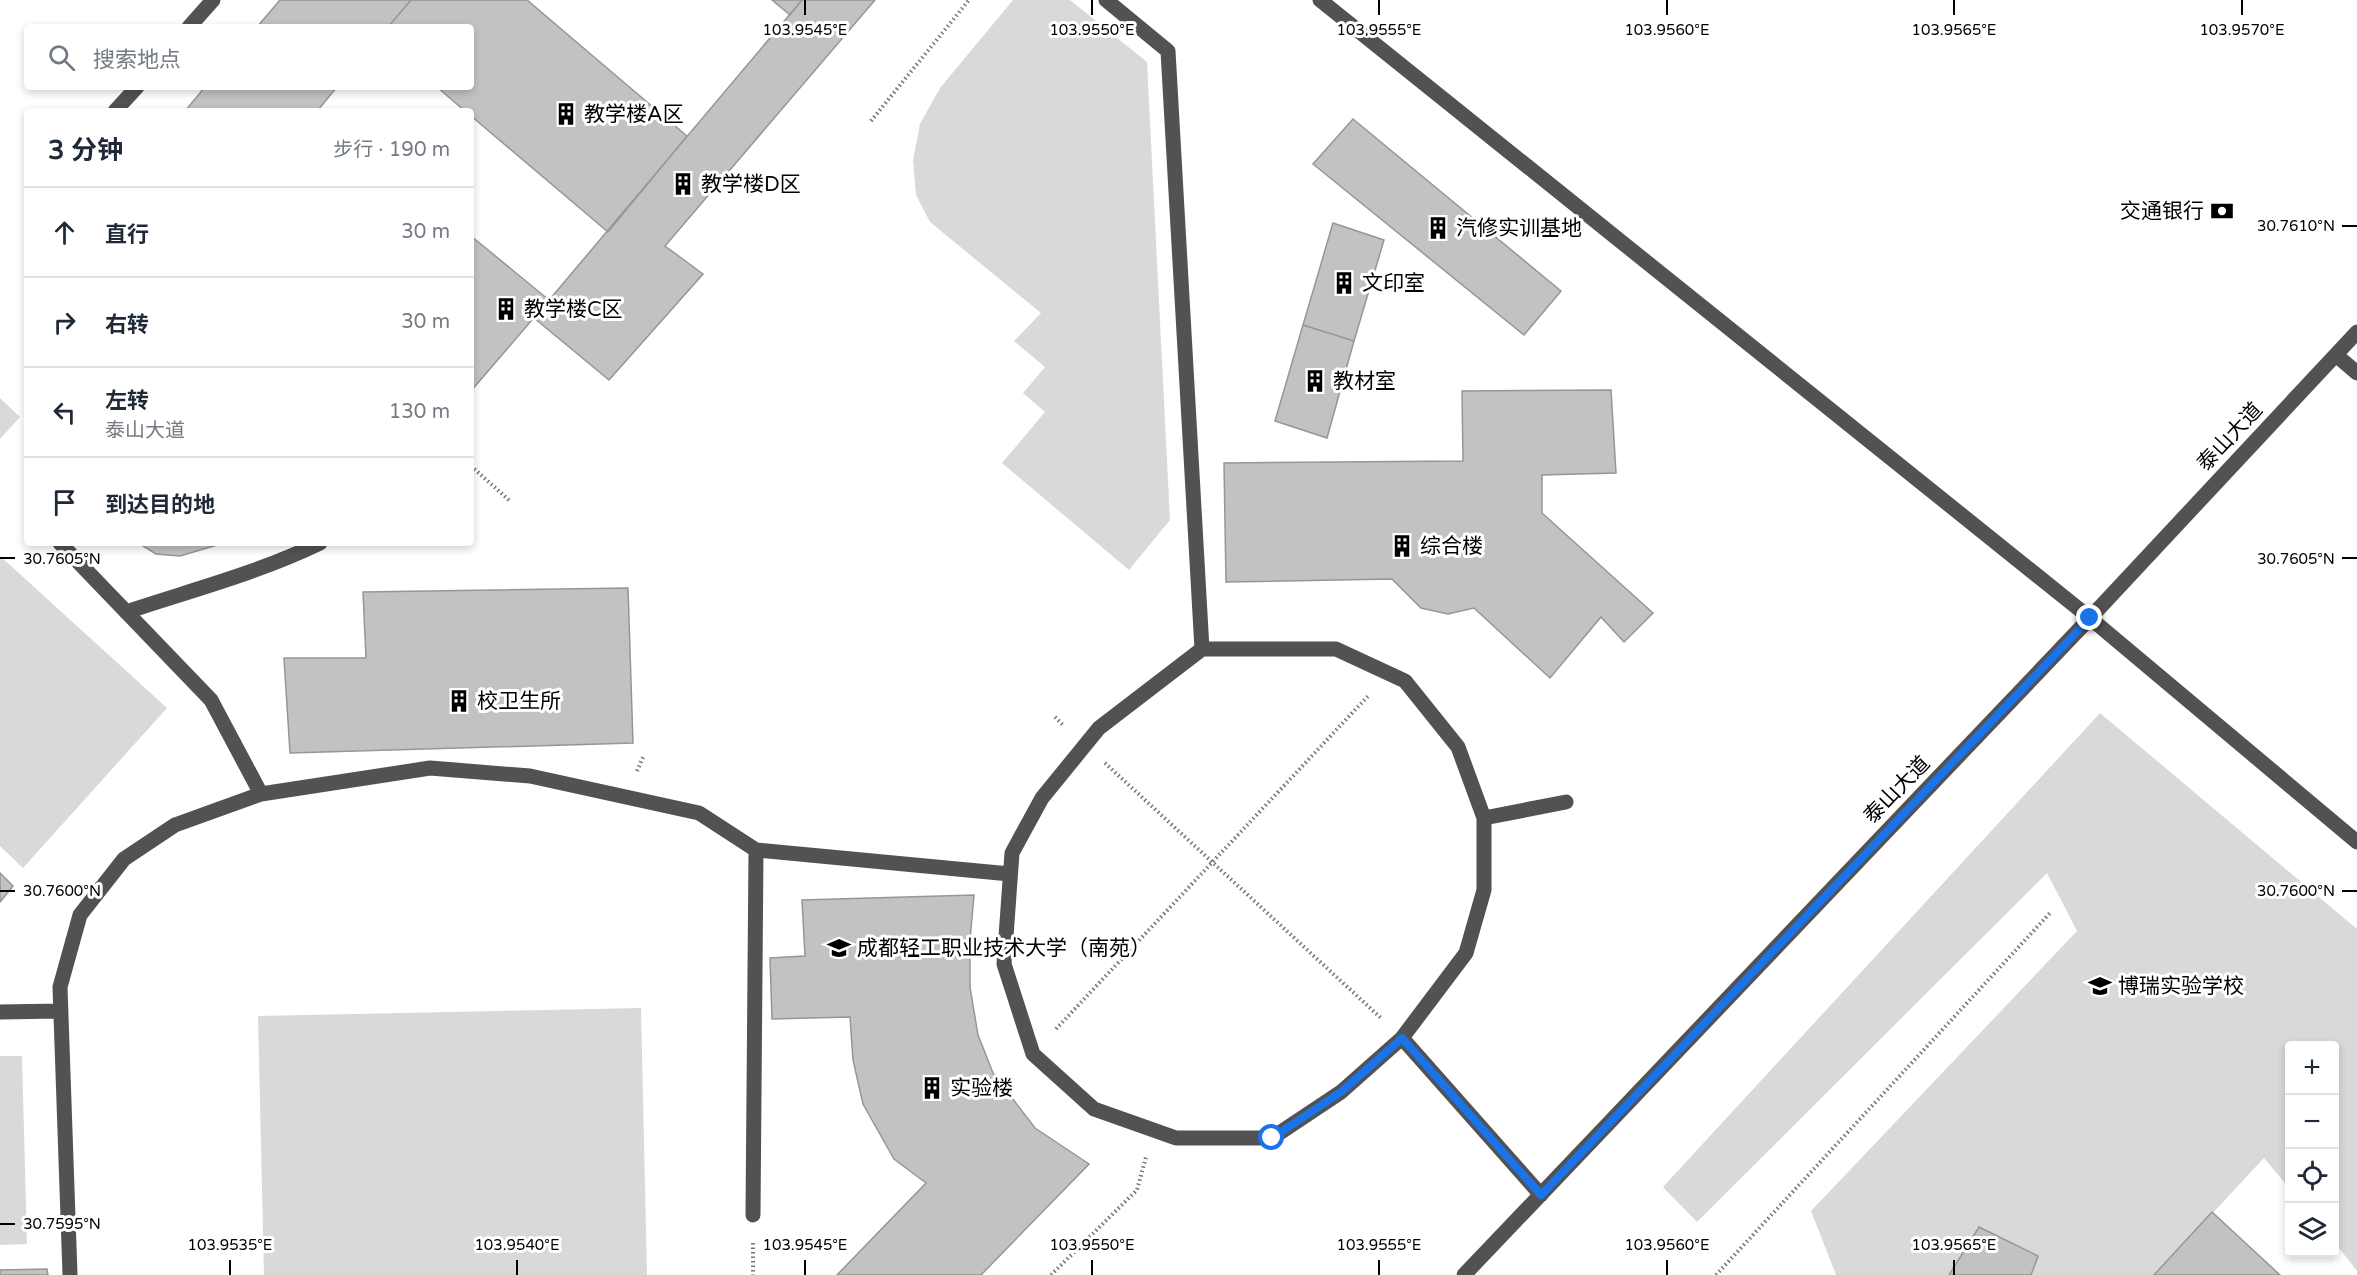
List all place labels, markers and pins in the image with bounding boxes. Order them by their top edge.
building icon: 教学楼A区 [553,101,579,127]
place label: 教学楼A区 [584,102,684,127]
building icon: 教学楼D区 [670,171,696,197]
place label: 教学楼D区 [701,172,801,197]
bank icon: 交通银行 [2209,198,2235,224]
place label: 交通银行 [2120,199,2204,224]
building icon: 汽修实训基地 [1425,215,1451,241]
place label: 汽修实训基地 [1456,216,1582,241]
building icon: 文印室 [1331,270,1357,296]
place label: 文印室 [1362,271,1425,296]
building icon: 教学楼C区 [493,296,519,322]
place label: 教学楼C区 [524,297,623,322]
building icon: 教材室 [1302,368,1328,394]
place label: 教材室 [1333,369,1396,394]
building icon: 综合楼 [1389,533,1415,559]
place label: 综合楼 [1420,534,1483,559]
building icon: 校卫生所 [446,688,472,714]
place label: 校卫生所 [477,689,561,714]
school or university icon: 成都轻工职业技术大学（南苑） [826,935,852,961]
place label: 成都轻工职业技术大学（南苑） [857,936,1151,961]
school or university icon: 博瑞实验学校 [2087,973,2113,999]
place label: 博瑞实验学校 [2118,974,2244,999]
building icon: 实验楼 [919,1075,945,1101]
place label: 实验楼 [950,1076,1013,1101]

